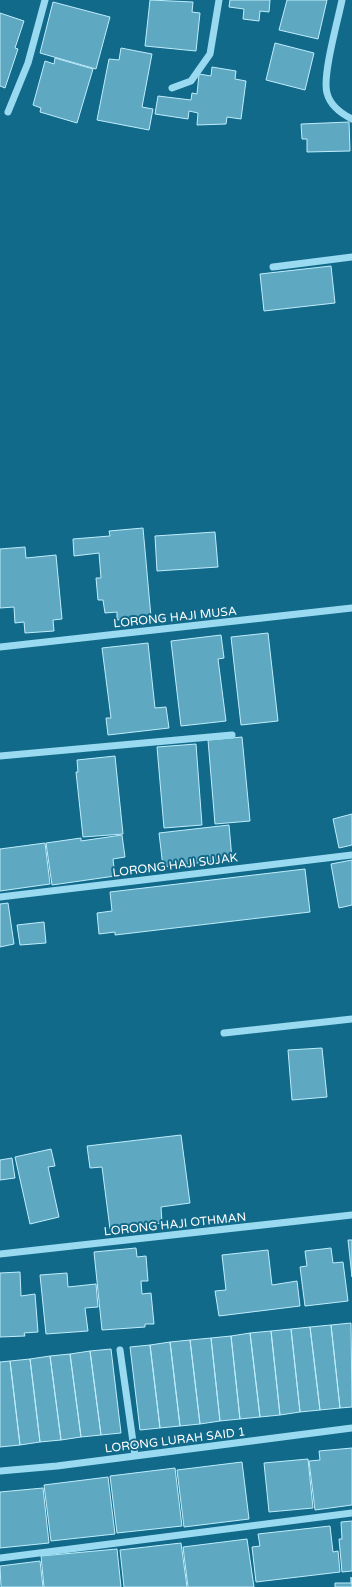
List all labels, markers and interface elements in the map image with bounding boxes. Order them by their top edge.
street label: LORONG HAJI MUSA [113,604,237,630]
street label: LORONG HAJI SUJAK [112,850,238,880]
street label: LORONG HAJI OTHMAN [103,1210,247,1238]
street label: LORONG LURAH SAID 1 [104,1424,246,1456]

